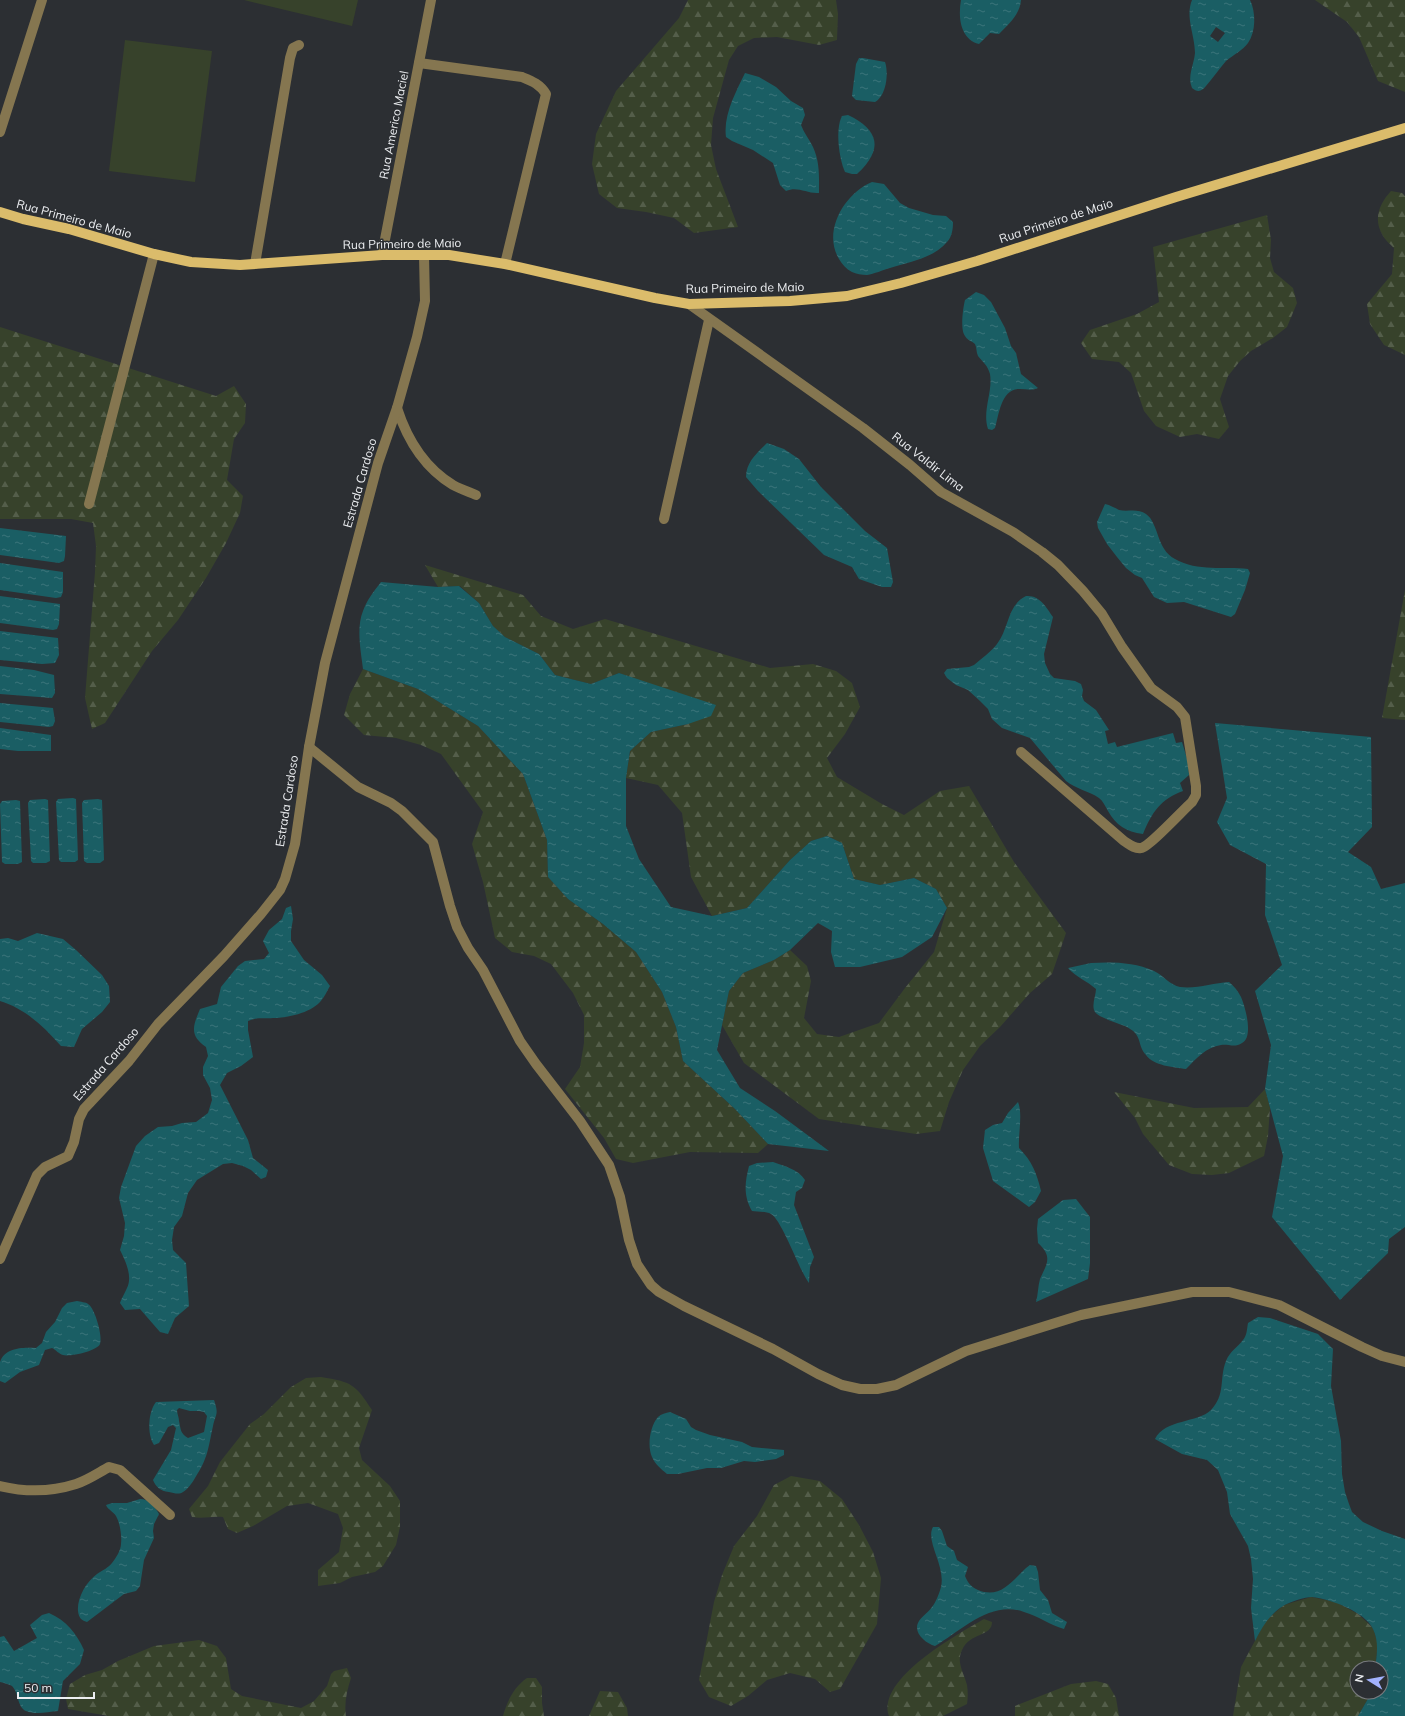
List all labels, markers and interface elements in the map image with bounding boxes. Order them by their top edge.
street label: Rua Americo Maciel [376,69,411,180]
street label: Rua Primeiro de Maio [997,195,1115,246]
street label: Rua Primeiro de Maio [15,196,134,241]
street label: Rua Primeiro de Maio [343,235,462,252]
street label: Rua Primeiro de Maio [686,279,805,296]
street label: Rua Valdir Lima [889,429,968,495]
street label: Estrada Cardoso [340,436,380,529]
street label: Estrada Cardoso [272,754,301,848]
street label: Estrada Cardoso [70,1024,142,1103]
north arrow [1349,1660,1389,1700]
text: N [1352,1673,1367,1684]
scale bar [18,1674,94,1700]
text: 50 m [24,1680,52,1695]

